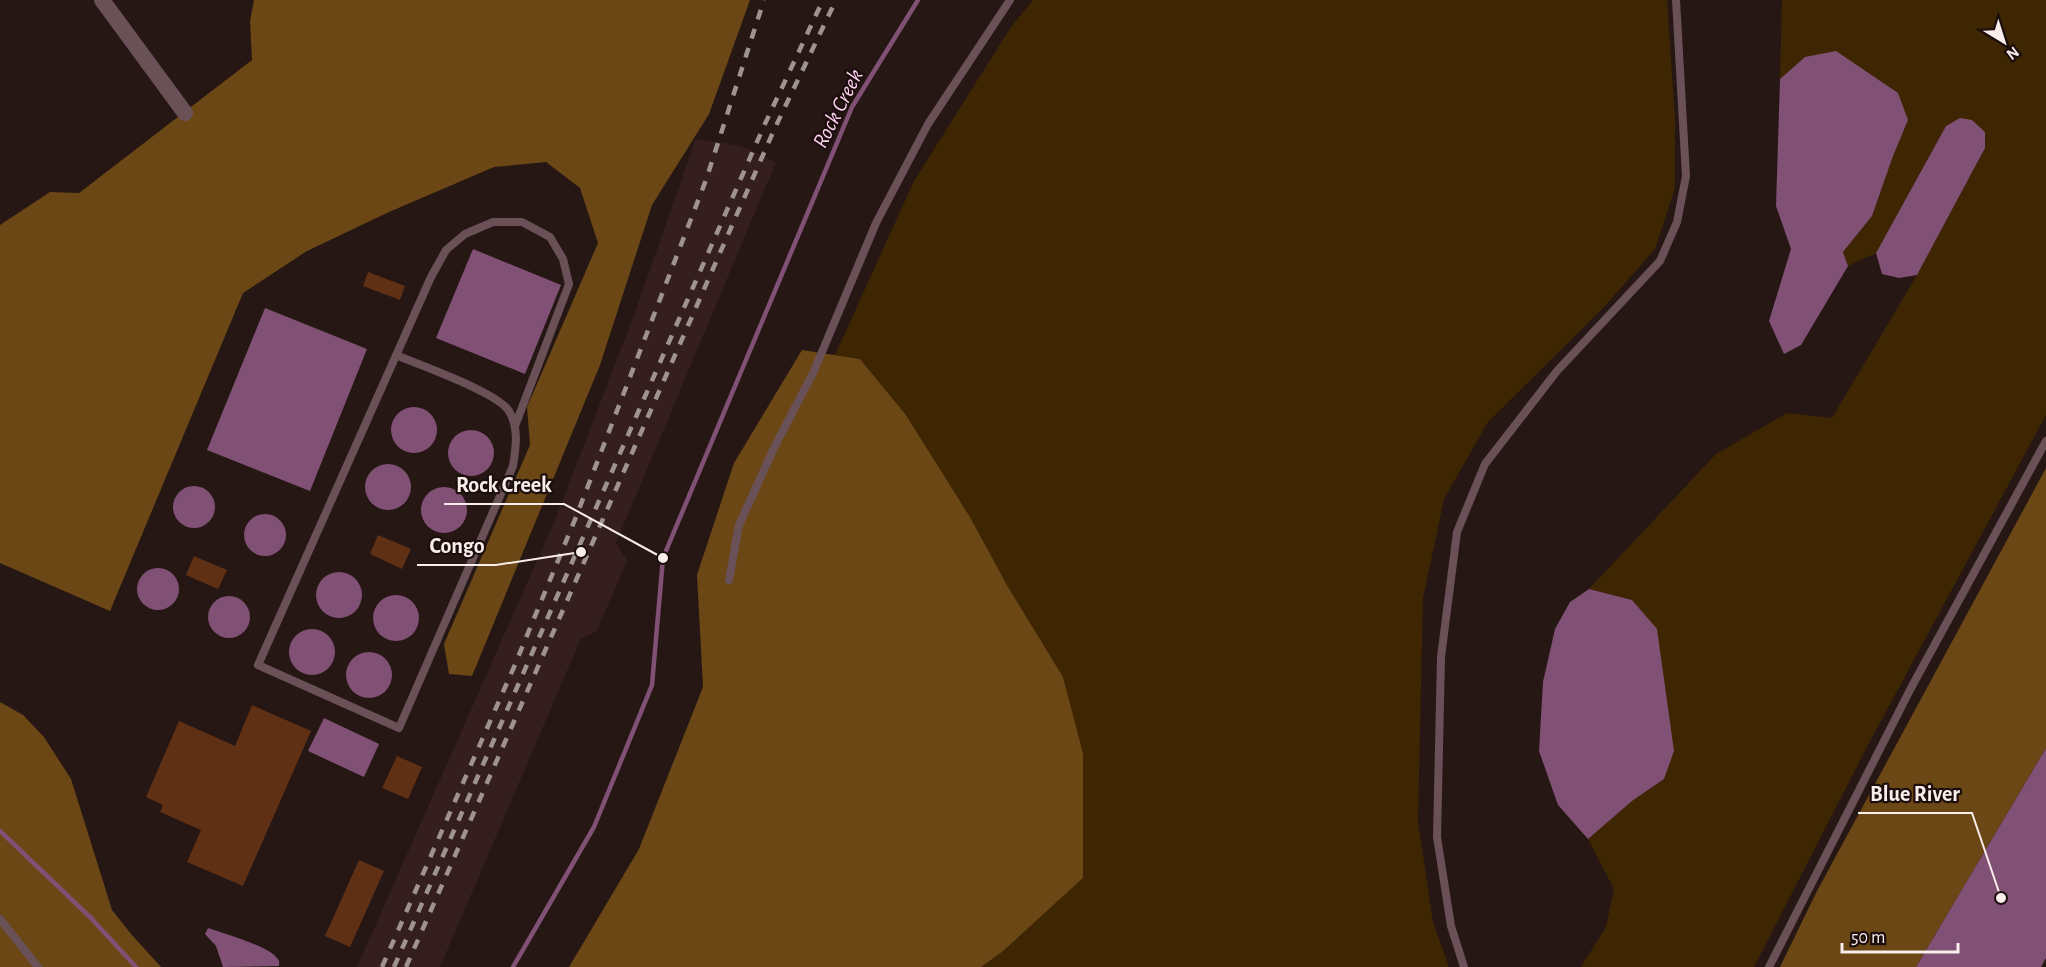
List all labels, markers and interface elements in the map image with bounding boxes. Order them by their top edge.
north arrow [1974,12,2034,72]
text: N [2003,43,2022,63]
water label: Rock Creek [809,66,867,151]
callout: Rock Creek [444,464,564,504]
text: Rock Creek [456,474,552,496]
callout: Congo [417,525,496,565]
text: Congo [429,535,485,557]
callout: Blue River [1858,773,1972,813]
text: Blue River [1870,783,1960,805]
scale bar [1842,916,1958,954]
text: 50 m [1851,929,1885,947]

